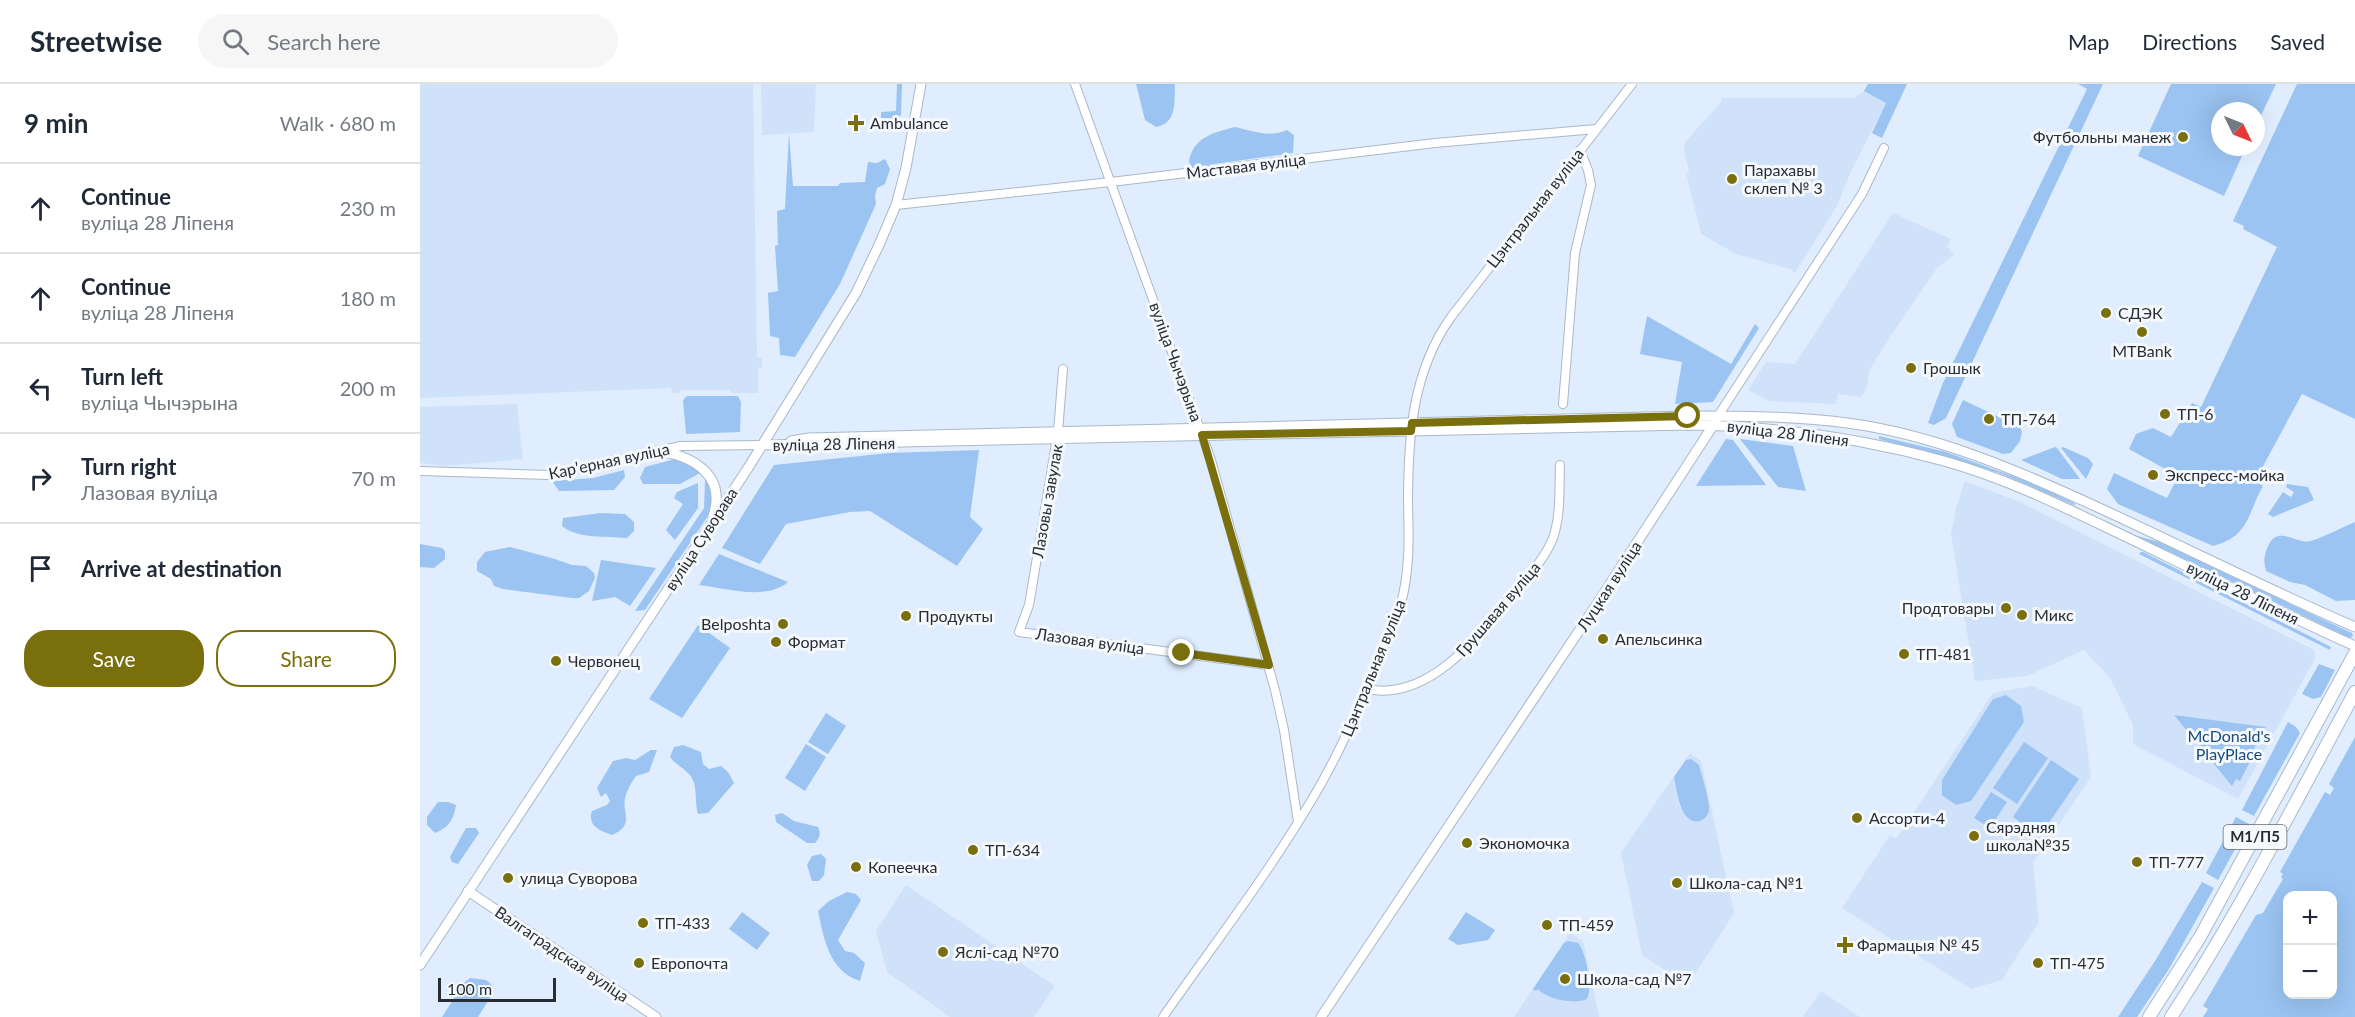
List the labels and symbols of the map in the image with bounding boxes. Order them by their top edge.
north arrow [2211,102,2265,156]
place label: Ambulance [870,113,948,132]
marker: Ambulance [847,114,865,132]
place label: Футбольны манеж [2033,127,2171,146]
marker: Футбольны манеж [2176,130,2190,144]
street label: Цэнтральная вуліца [1482,144,1587,271]
street label: Маставая вуліца [1185,149,1307,182]
place label: Парахавы склеп № 3 [1744,160,1823,197]
marker: Парахавы склеп № 3 [1725,172,1739,186]
street label: вуліца Чычэрына [1146,300,1207,424]
place label: СДЭК [2118,303,2163,322]
marker: СДЭК [2099,306,2113,320]
marker: MTBank [2135,325,2149,339]
place label: MTBank [2112,341,2173,360]
place label: Грошык [1923,358,1981,377]
marker: Грошык [1904,361,1918,375]
route start [1674,402,1700,428]
place label: ТП-6 [2177,404,2213,423]
marker: ТП-6 [2158,407,2172,421]
place label: ТП-764 [2001,409,2056,428]
marker: ТП-764 [1982,412,1996,426]
street label: вуліца 28 Ліпеня [1726,416,1850,449]
street label: вуліца 28 Ліпеня [773,433,895,454]
street label: Карʼерная вуліца [547,438,671,483]
street label: Лазовы завулак [1027,442,1066,560]
place label: Экспресс-мойка [2165,465,2284,484]
marker: Экспресс-мойка [2146,468,2160,482]
street label: вуліца Суворава [660,484,741,594]
street label: Луцкая вуліца [1572,537,1645,635]
street label: вуліца 28 Ліпеня [2184,557,2302,628]
street label: Грушавая вуліца [1451,558,1544,660]
street label: Цэнтральная вуліца [1336,596,1409,739]
place label: Продтовары [1902,598,1994,617]
marker: Продтовары [1999,601,2013,615]
place label: Микс [2034,605,2074,624]
place label: Продукты [918,606,993,625]
marker: Микс [2015,608,2029,622]
marker: Продукты [899,609,913,623]
place label: Belposhta [701,614,771,633]
marker: Belposhta [776,617,790,631]
street label: Лазовая вуліца [1034,623,1146,658]
place label: Апельсинка [1615,629,1702,648]
place label: Формат [788,632,846,651]
marker: Апельсинка [1596,632,1610,646]
marker: Формат [769,635,783,649]
route end [1168,639,1194,665]
place label: ТП-481 [1916,644,1971,663]
marker: ТП-481 [1897,647,1911,661]
place label: Червонец [568,651,640,670]
marker: Червонец [549,654,563,668]
park label: McDonald's PlayPlace [2188,726,2271,763]
place label: Ассорти-4 [1869,808,1945,827]
marker: Ассорти-4 [1850,811,1864,825]
place label: Сярэдняя школа№35 [1986,817,2070,854]
road number: М1/П5 [2224,825,2286,849]
marker: Сярэдняя школа№35 [1967,829,1981,843]
place label: Экономочка [1479,833,1570,852]
marker: Экономочка [1460,836,1474,850]
place label: ТП-634 [985,840,1040,859]
marker: ТП-634 [966,843,980,857]
place label: ТП-777 [2149,852,2204,871]
marker: ТП-777 [2130,855,2144,869]
place label: Копеечка [868,857,938,876]
marker: Копеечка [849,860,863,874]
place label: улица Суворова [520,868,637,887]
marker: улица Суворова [501,871,515,885]
place label: Школа-сад №1 [1689,873,1804,892]
marker: Школа-сад №1 [1670,876,1684,890]
street label: Валгаградская вуліца [492,902,633,1005]
place label: ТП-433 [655,913,710,932]
place label: ТП-459 [1559,915,1614,934]
marker: ТП-433 [636,916,650,930]
marker: ТП-459 [1540,918,1554,932]
place label: Фармацыя № 45 [1857,935,1980,954]
marker: Фармацыя № 45 [1838,938,1852,952]
place label: Яслі-сад №70 [954,942,1059,961]
marker: Яслі-сад №70 [936,945,950,959]
place label: Европочта [651,953,728,972]
place label: ТП-475 [2050,953,2105,972]
marker: Европочта [632,956,646,970]
marker: ТП-475 [2031,956,2045,970]
place label: Школа-сад №7 [1577,969,1692,988]
marker: Школа-сад №7 [1558,972,1572,986]
scale bar [438,975,556,1002]

